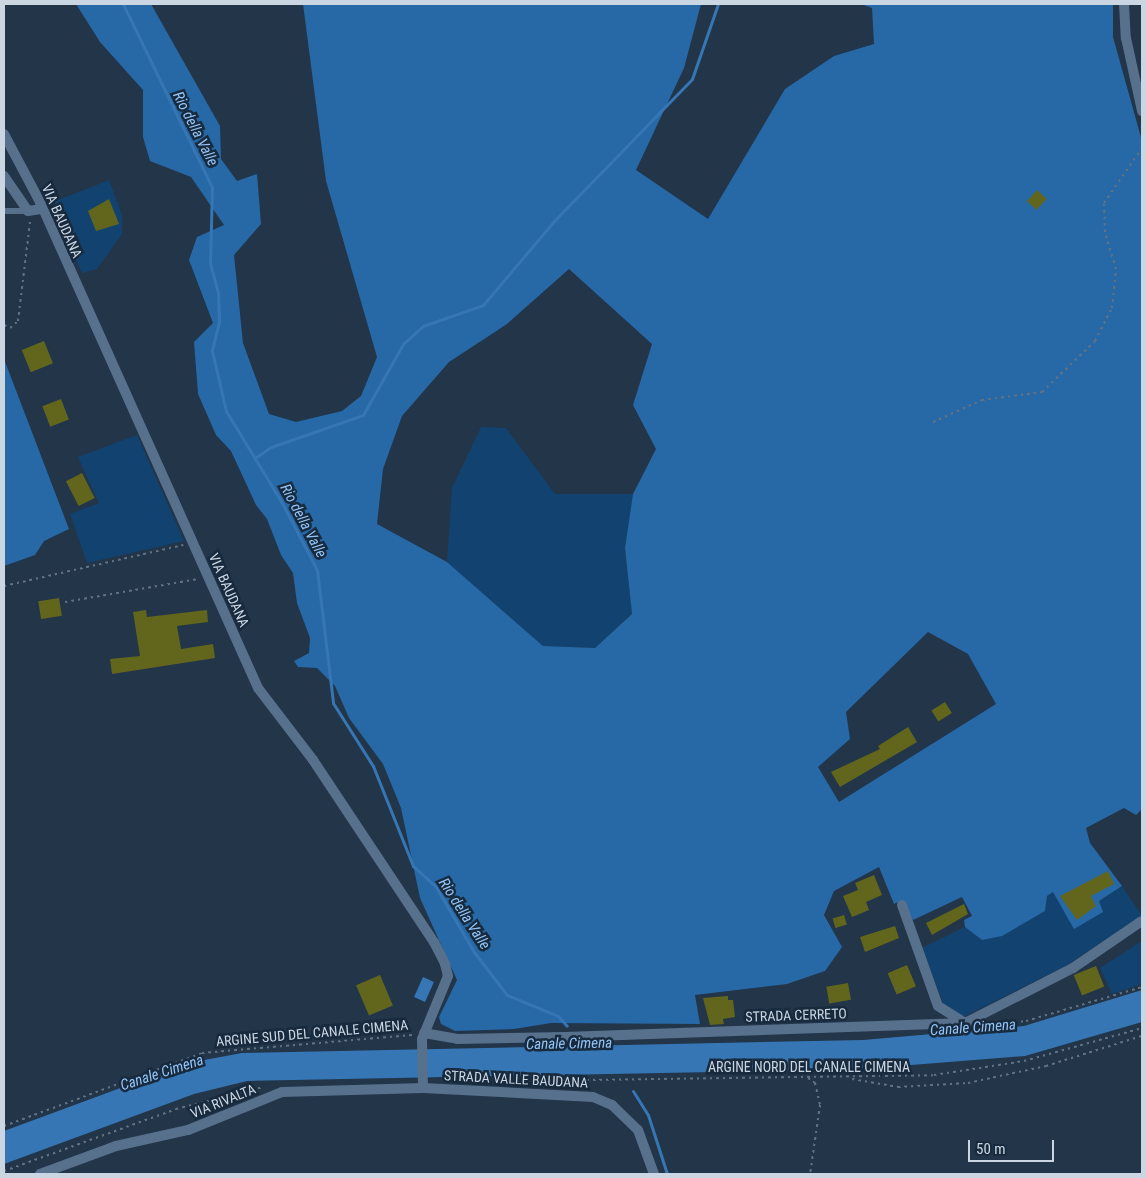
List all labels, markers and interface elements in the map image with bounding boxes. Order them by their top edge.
water label: Rio della Valle [169,89,221,169]
street label: VIA BAUDANA [38,181,86,261]
water label: Rio della Valle [276,481,330,561]
street label: VIA BAUDANA [205,550,253,630]
water label: Rio della Valle [434,875,494,953]
street label: STRADA CERRETO [745,1005,847,1025]
street label: ARGINE SUD DEL CANALE CIMENA [215,1016,409,1050]
water label: Canale Cimena [929,1016,1017,1040]
water label: Canale Cimena [526,1034,612,1054]
water label: Canale Cimena [118,1051,206,1095]
street label: ARGINE NORD DEL CANALE CIMENA [708,1059,910,1075]
street label: STRADA VALLE BAUDANA [443,1067,589,1091]
street label: VIA RIVALTA [188,1080,258,1122]
scale bar [971,1130,1057,1162]
text: 50 m [976,1140,1006,1158]

